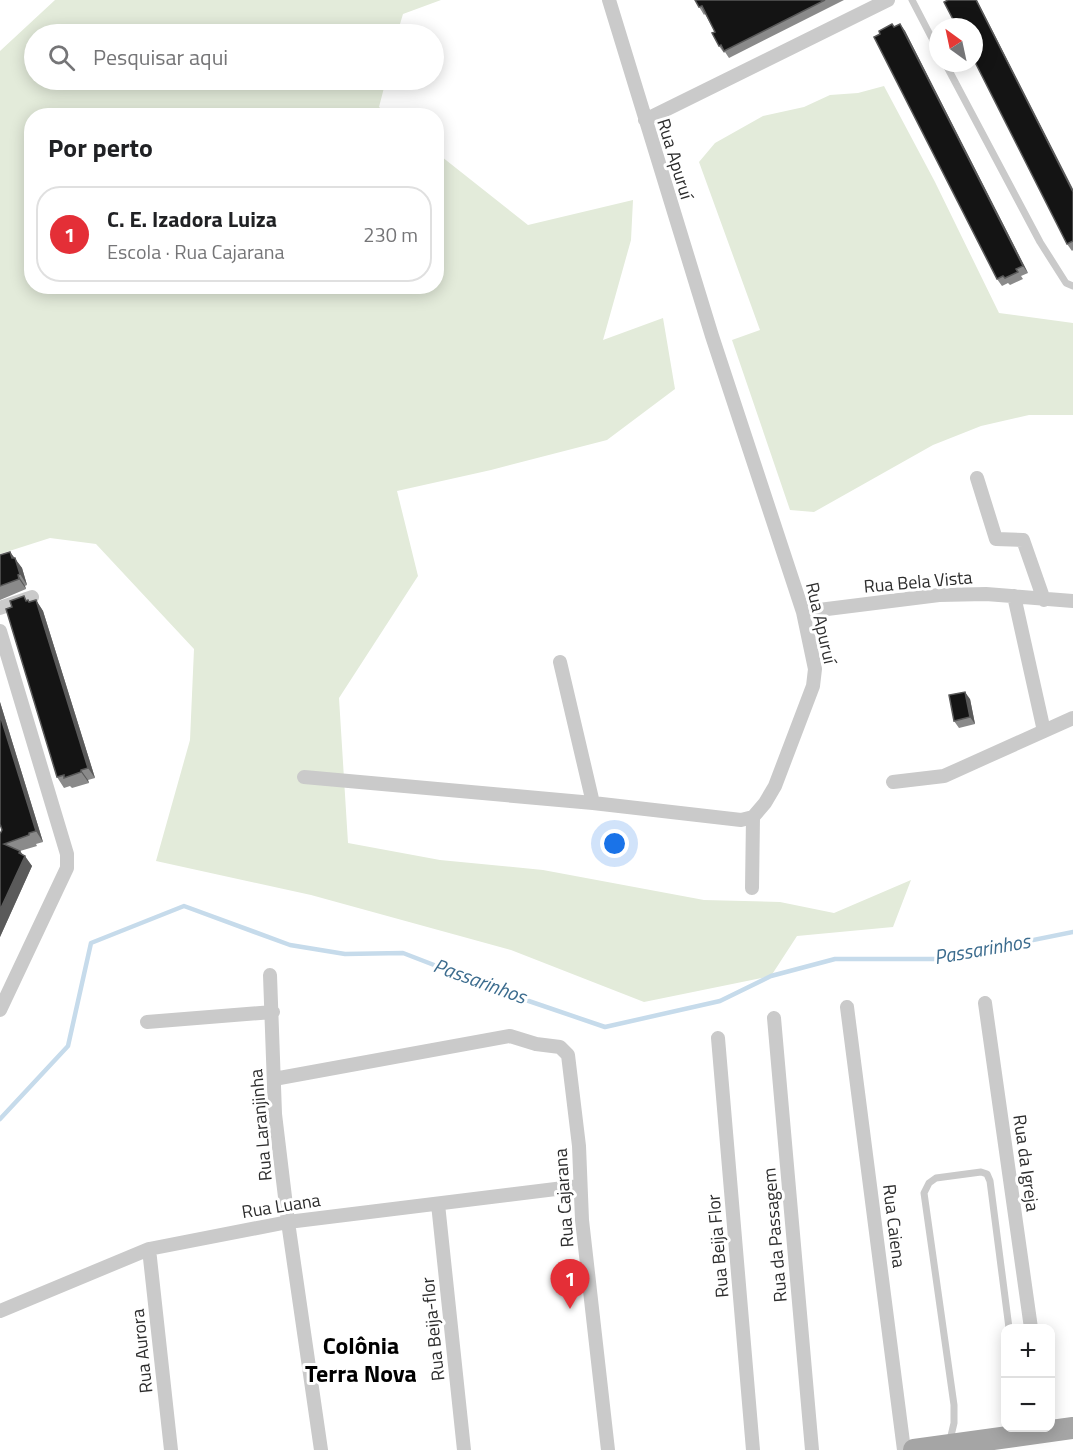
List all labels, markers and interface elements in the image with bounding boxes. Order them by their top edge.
north arrow [929,18,983,72]
search box [24,24,444,90]
text: Pesquisar aqui [93,40,228,74]
icon: search [45,41,78,74]
street label: Rua Apuruí [650,115,701,204]
text: Por perto [48,128,153,167]
text: C. E. Izadora Luiza [107,202,277,236]
text: 1 [64,219,75,250]
text: 230 m [363,219,418,250]
text: Escola · Rua Cajarana [107,236,285,267]
street label: Rua Bela Vista [862,563,973,600]
street label: Rua Apuruí [799,579,844,668]
your location [600,829,629,858]
water label: Passarinhos [931,925,1034,972]
water label: Passarinhos [429,949,532,1012]
street label: Rua Laranjinha [242,1068,279,1182]
street label: Rua da Igreja [1006,1113,1047,1213]
street label: Rua Cajarana [547,1148,580,1248]
street label: Rua da Passagem [755,1167,794,1303]
street label: Rua Caiena [876,1183,913,1269]
street label: Rua Luana [240,1186,322,1225]
street label: Rua Beija Flor [700,1193,735,1299]
pin: 1 [550,1260,590,1309]
street label: Rua Beija-flor [414,1276,451,1382]
street label: Rua Aurora [124,1308,159,1395]
map controls [1001,1324,1055,1432]
button: + [1001,1324,1055,1378]
district label: Colônia Terra Nova [305,1327,417,1391]
button: − [1001,1378,1055,1432]

